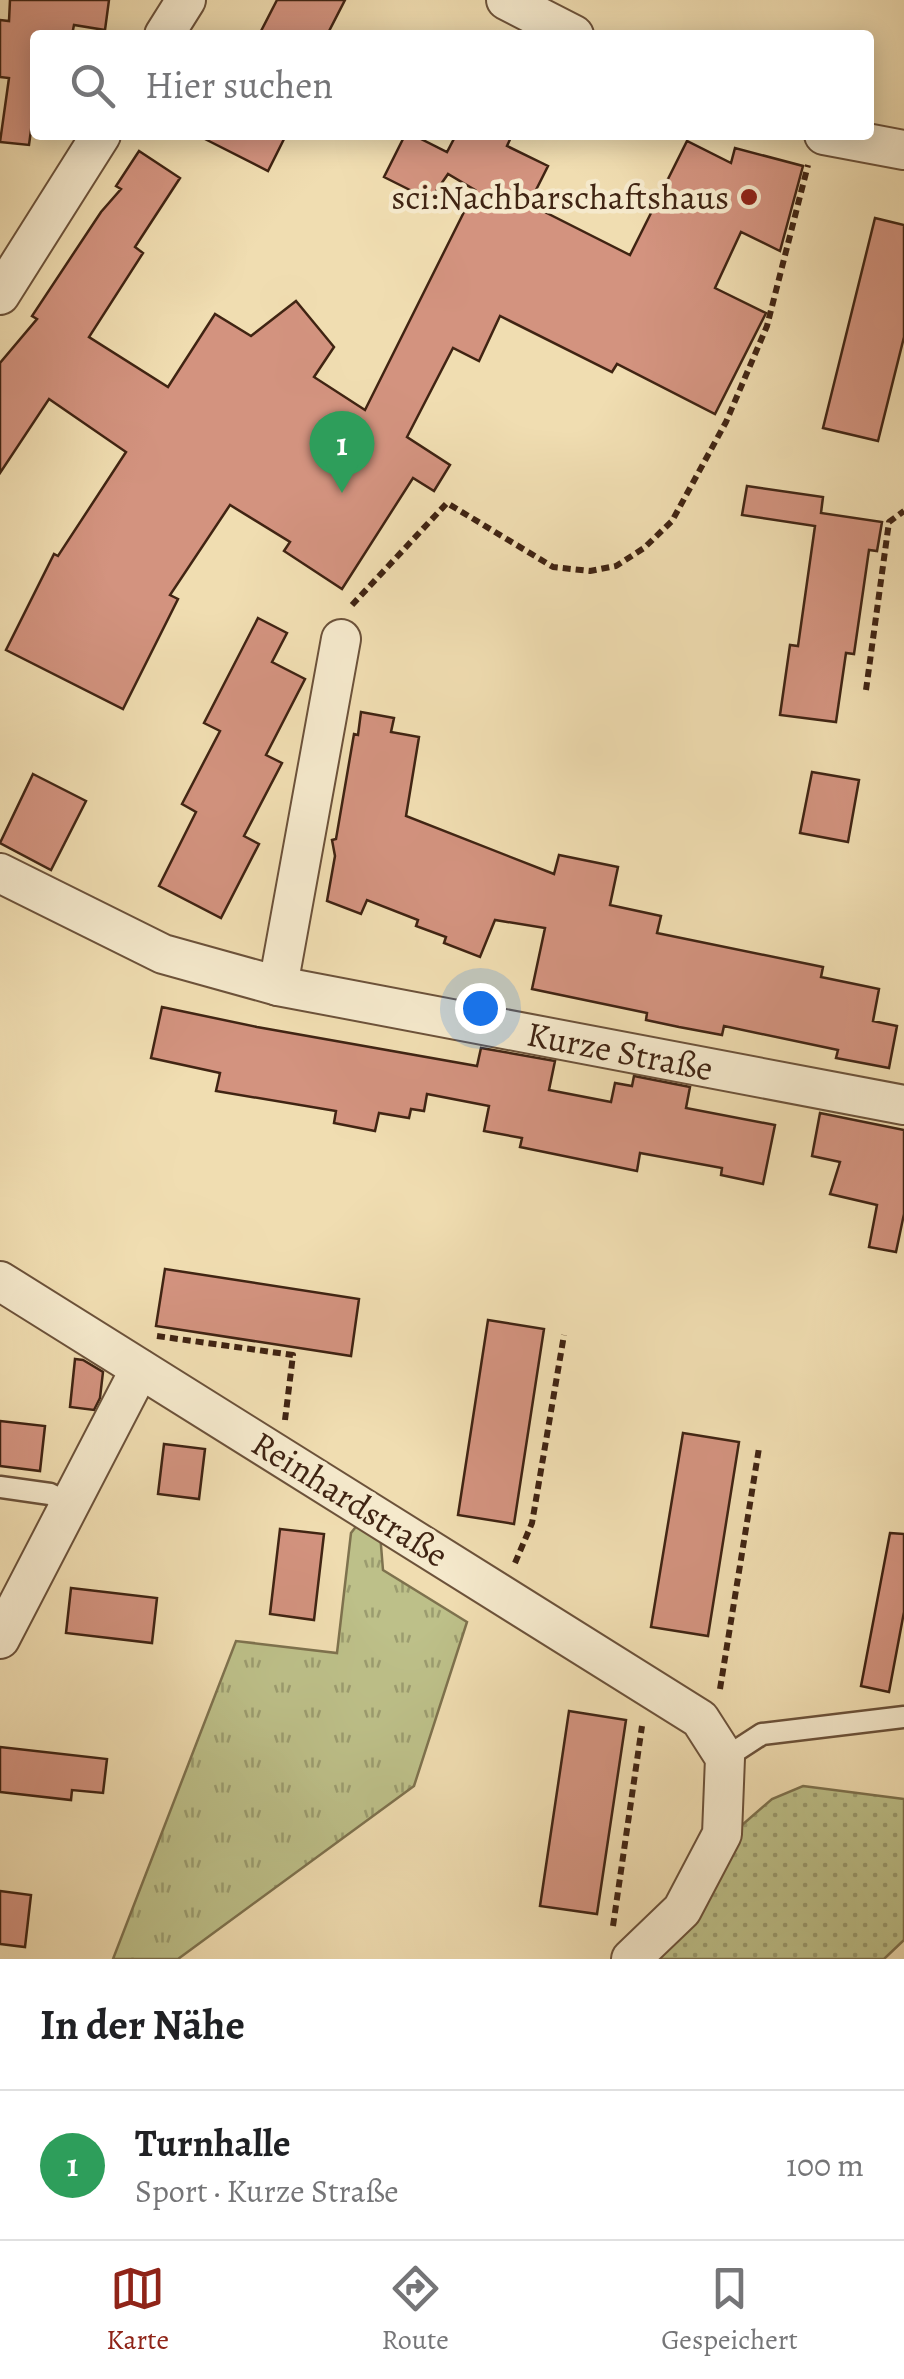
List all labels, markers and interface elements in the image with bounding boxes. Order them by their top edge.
search box [30,30,874,140]
icon: search [65,58,120,113]
text: Hier suchen [145,59,333,111]
place label: sci:Nachbarschaftshaus [391,173,729,221]
marker: sci:Nachbarschaftshaus [738,186,760,208]
pin: 1 [310,410,374,493]
your location [455,983,506,1034]
street label: Kurze Straße [523,1009,717,1093]
street label: Reinhardstraße [243,1419,457,1579]
text: In der Nähe [40,1996,245,2053]
text: Turnhalle [135,2117,291,2169]
text: 1 [67,2143,78,2187]
text: 100 m [786,2143,864,2187]
text: Sport · Kurze Straße [135,2169,399,2213]
tab: Karte [106,2261,169,2359]
tab: Route [382,2261,449,2359]
tab: Gespeichert [661,2261,798,2359]

